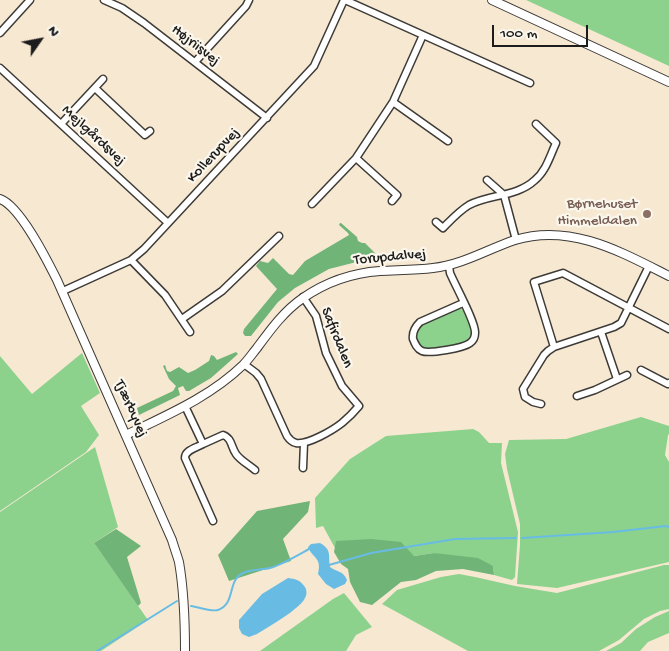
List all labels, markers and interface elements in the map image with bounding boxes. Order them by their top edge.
north arrow [15,15,65,65]
scale bar [494,15,590,47]
street label: Højriisvej [167,21,223,71]
text: N [43,23,63,40]
text: 100 m [500,25,537,43]
street label: Mejlgårdsvej [57,102,129,170]
street label: Kollerupvej [184,125,244,187]
place label: Børnehuset Himmeldalen [558,196,637,231]
marker: Børnehuset Himmeldalen [641,208,653,220]
street label: Torupdalvej [353,246,427,270]
street label: Safirdalen [316,305,356,371]
street label: Tjærbyvej [109,377,151,441]

